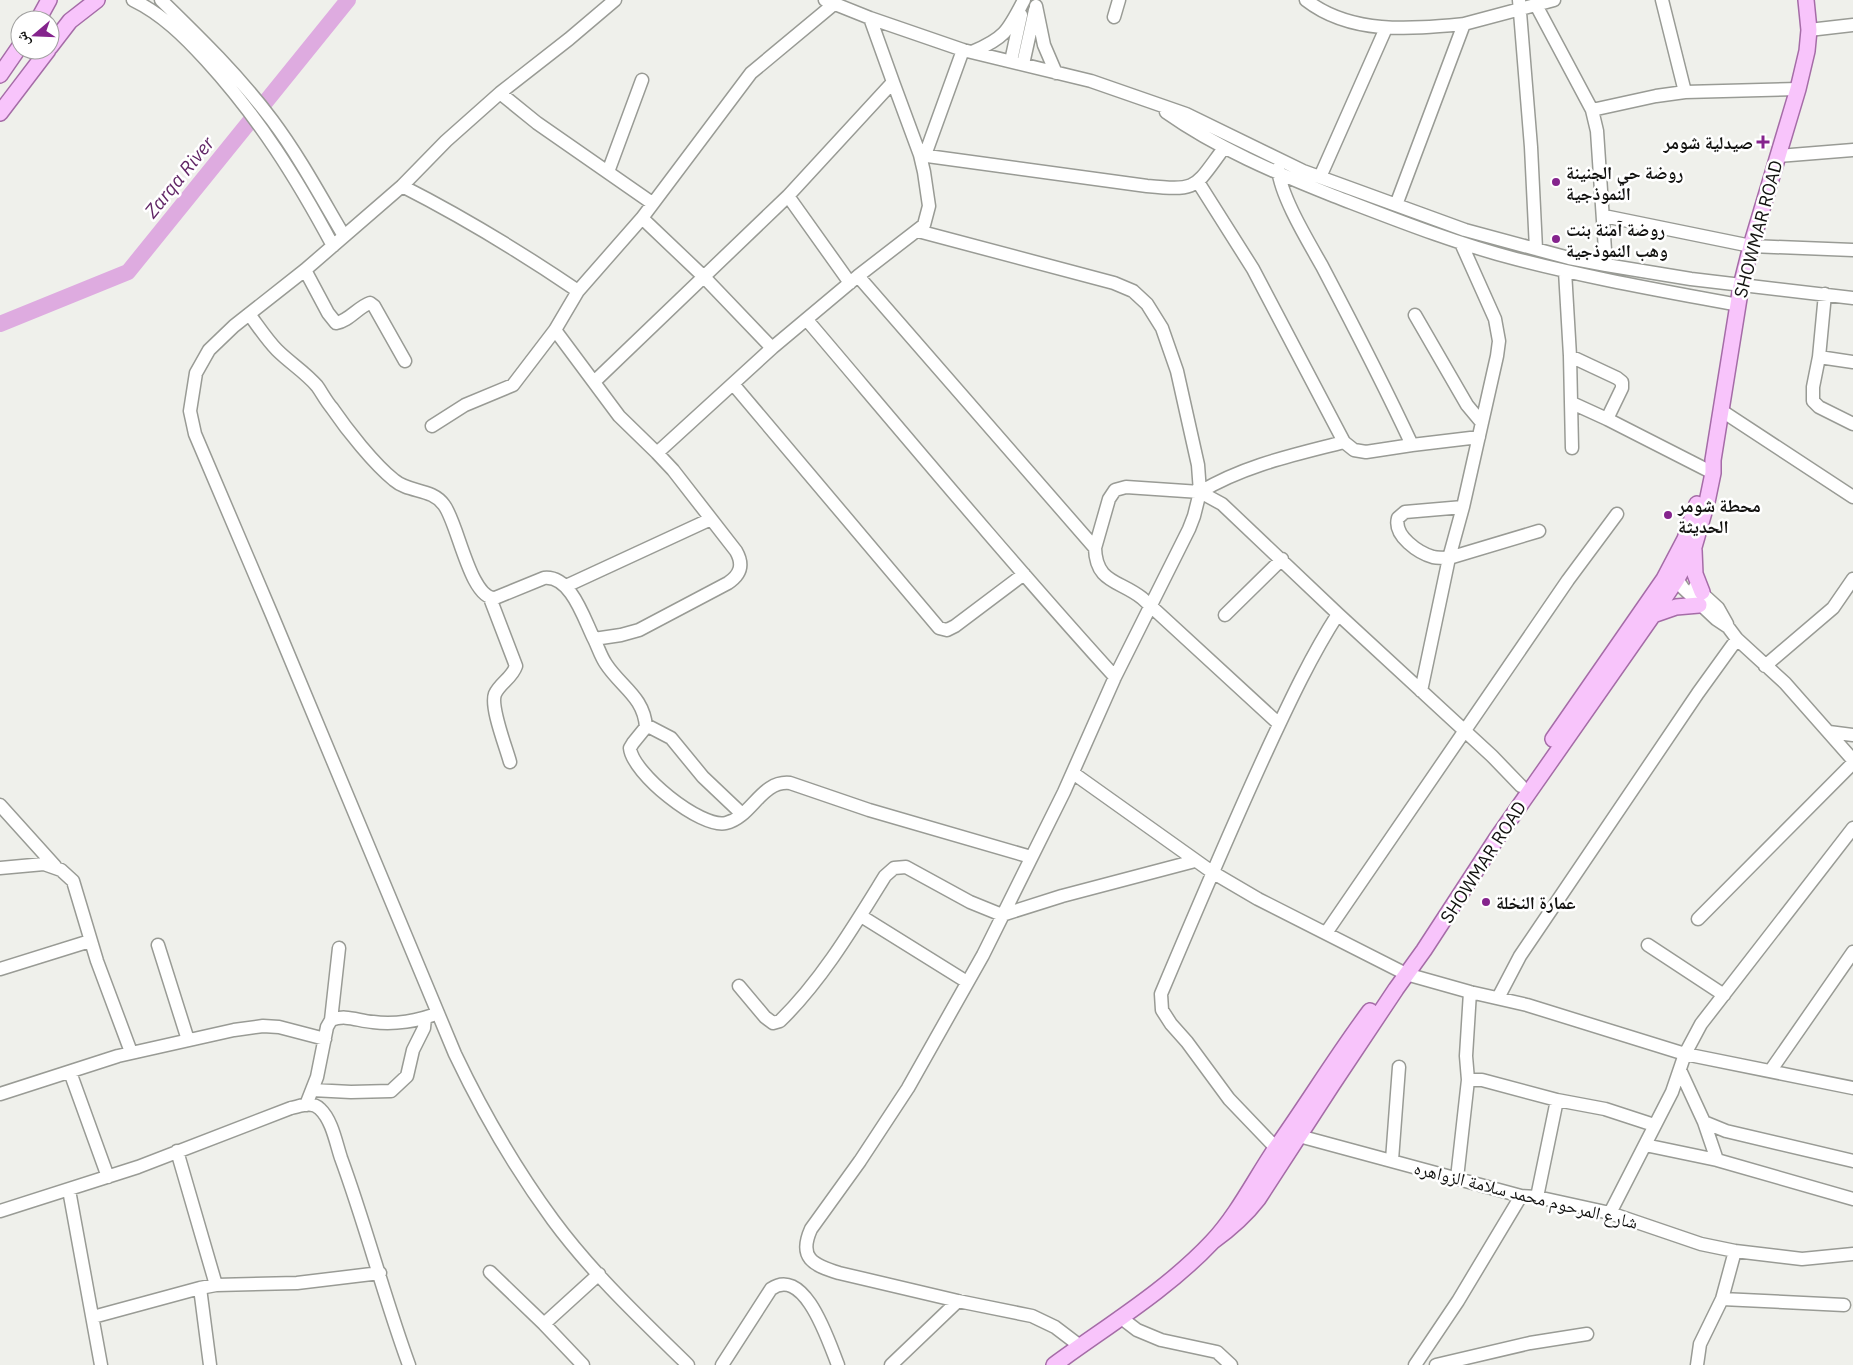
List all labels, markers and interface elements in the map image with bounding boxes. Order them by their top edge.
north arrow [10,10,60,60]
text: ش [12,29,34,49]
water label: Zarqa River [138,131,220,223]
place label: صيدلية شومر [1662,131,1753,154]
marker: صيدلية شومر [1757,136,1769,148]
street label: SHOWMAR ROAD [1729,158,1787,300]
place label: روضة حي الجنينة النموذجية [1566,161,1683,205]
marker: روضة حي الجنينة النموذجية [1550,176,1562,188]
place label: روضة آمنة بنت وهب النموذجية [1566,218,1668,262]
marker: روضة آمنة بنت وهب النموذجية [1550,233,1562,245]
place label: محطة شومر الحديثة [1677,494,1761,538]
marker: محطة شومر الحديثة [1662,509,1674,521]
street label: SHOWMAR ROAD [1435,796,1531,928]
place label: عمارة النخلة [1496,891,1576,914]
marker: عمارة النخلة [1480,896,1492,908]
street label: شارع المرحوم محمد سلامة الزواهره [1411,1156,1640,1235]

